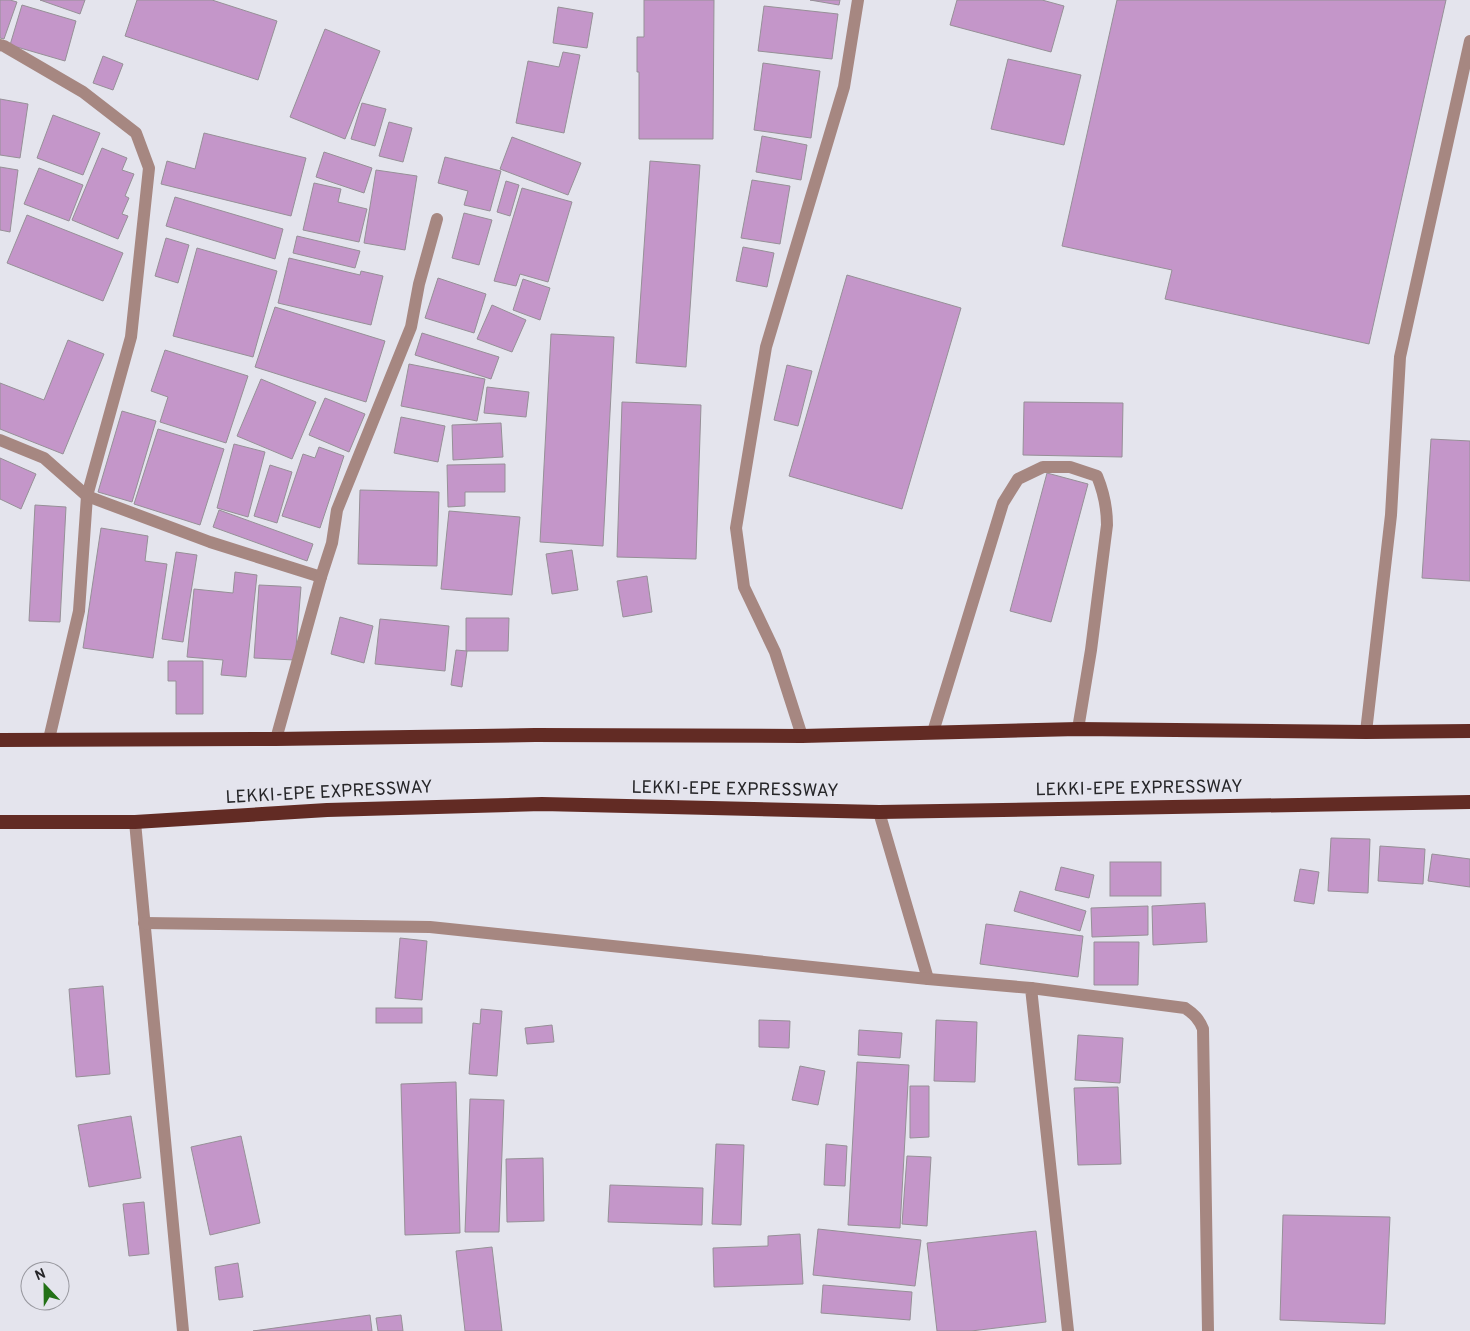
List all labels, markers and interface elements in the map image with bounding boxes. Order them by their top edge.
street label: LEKKI-EPE EXPRESSWAY [225,776,433,810]
street label: LEKKI-EPE EXPRESSWAY [1035,776,1243,802]
street label: LEKKI-EPE EXPRESSWAY [631,777,839,803]
north arrow [20,1261,70,1311]
text: N [33,1266,49,1285]

